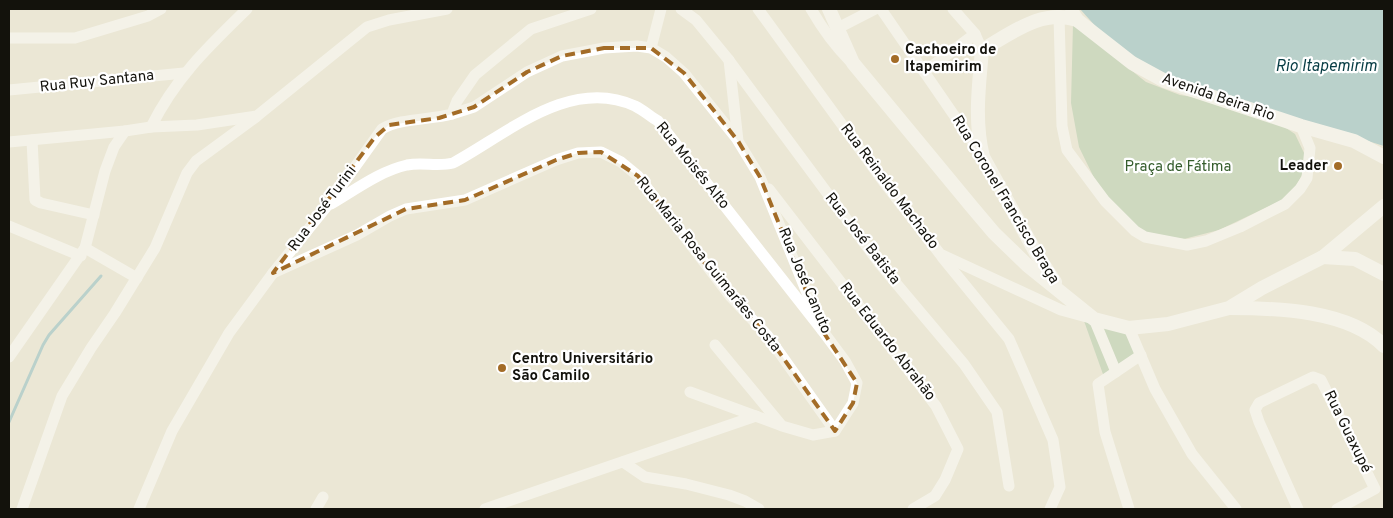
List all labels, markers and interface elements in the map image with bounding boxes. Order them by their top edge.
place label: Cachoeiro de Itapemirim [905,41,996,77]
marker: Cachoeiro de Itapemirim [889,53,901,65]
water label: Rio Itapemirim [1275,57,1377,77]
street label: Rua Ruy Santana [39,67,155,97]
street label: Avenida Beira Rio [1159,70,1277,126]
street label: Rua Coronel Francisco Braga [947,112,1063,288]
street label: Rua Moisés Alto [651,118,733,214]
street label: Rua Reinaldo Machado [836,120,942,254]
place label: Leader [1279,157,1329,176]
park label: Praça de Fátima [1125,158,1231,177]
marker: Leader [1332,160,1344,172]
street label: Rua José Turini [285,162,361,256]
street label: Rua Maria Rosa Guimarães Costa [631,173,785,357]
street label: Rua José Batista [820,189,904,289]
street label: Rua José Canuto [773,225,835,337]
street label: Rua Eduardo Abrahão [835,279,939,405]
place label: Centro Universitário São Camilo [512,350,653,386]
marker: Centro Universitário São Camilo [496,362,508,374]
street label: Rua Guaxupé [1319,388,1375,476]

